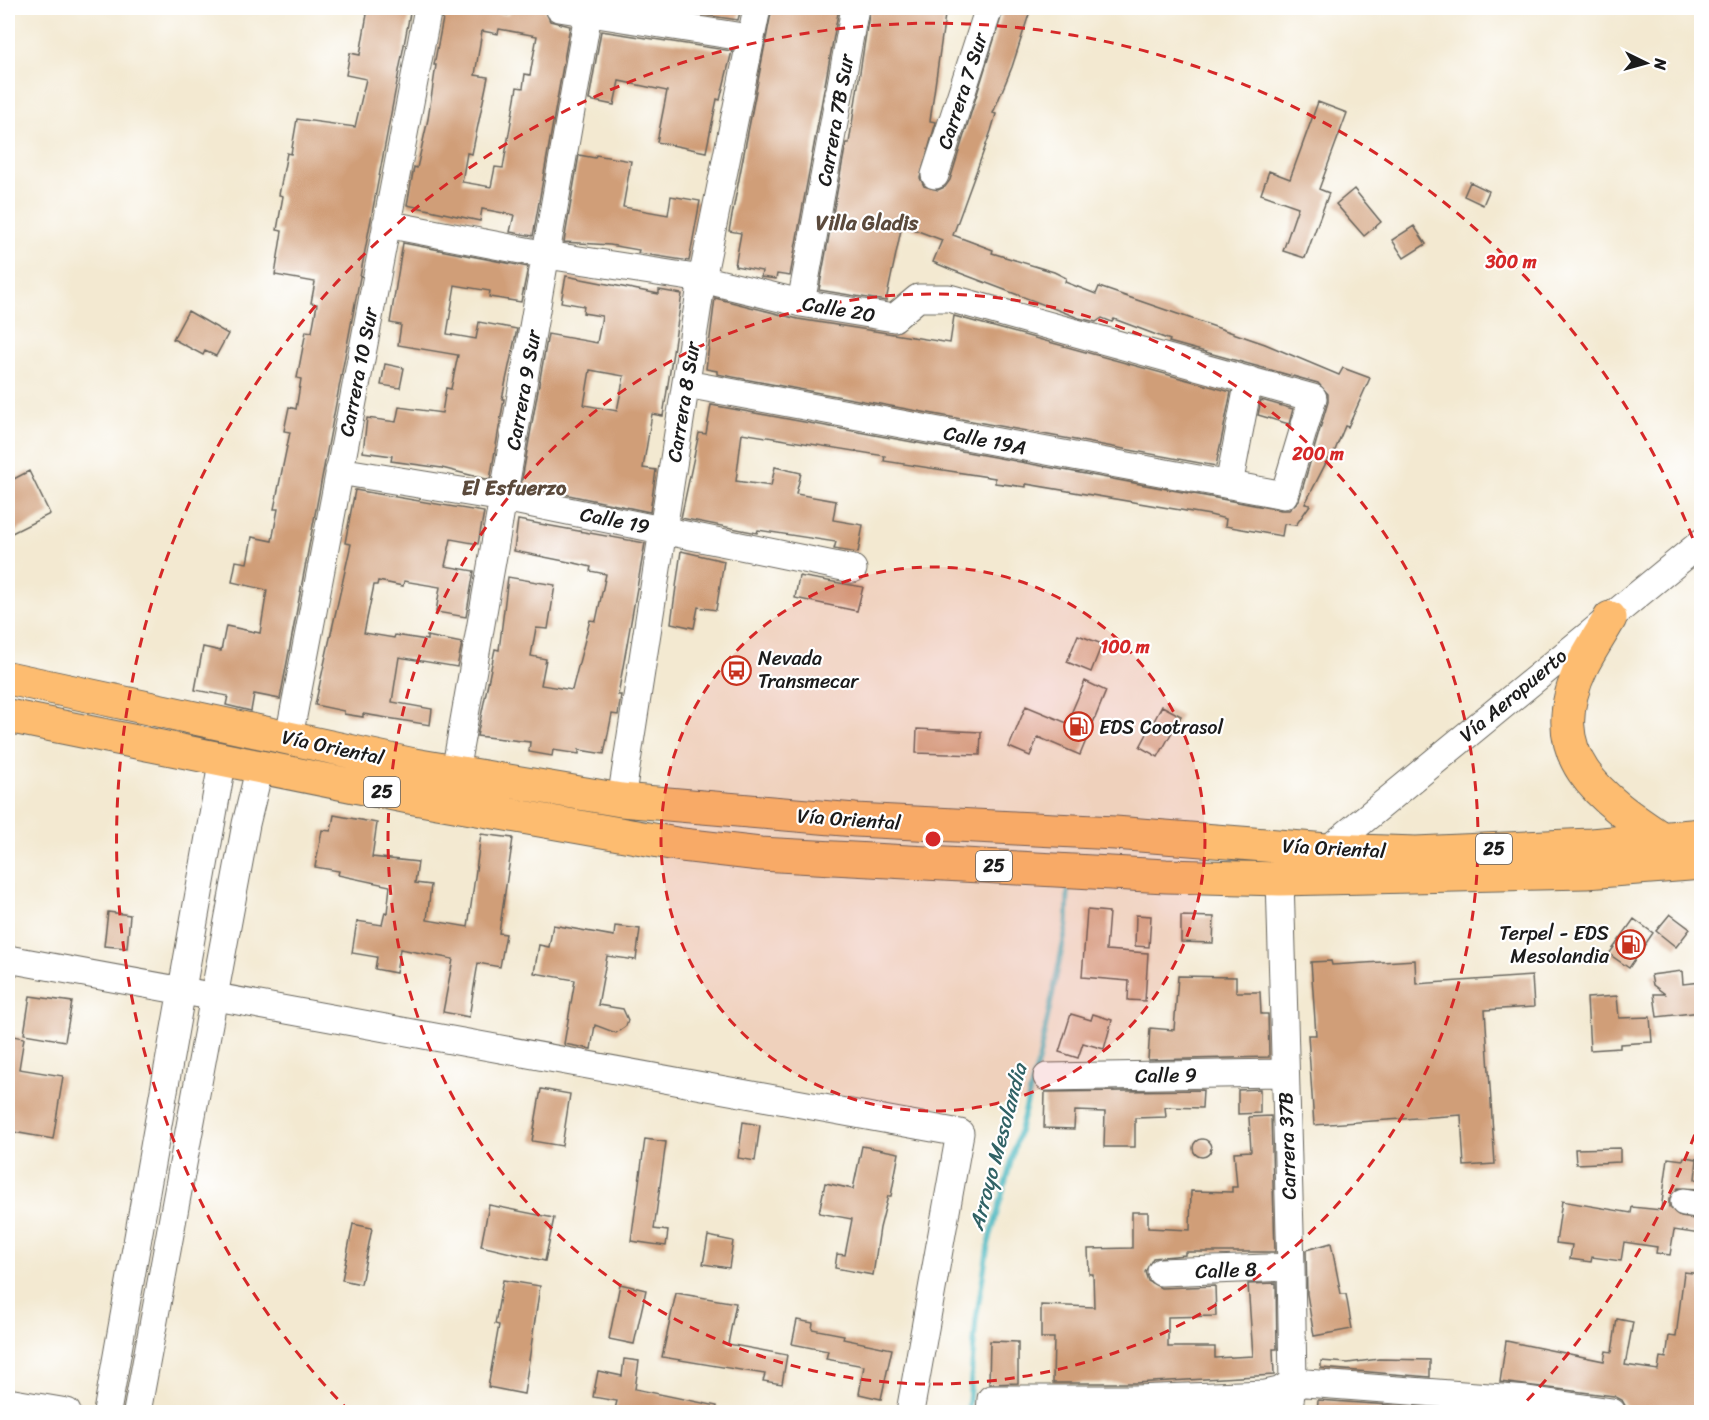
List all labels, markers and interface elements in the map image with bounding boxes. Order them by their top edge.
street label: Carrera 7 Sur [927,27,998,154]
north arrow [1616,33,1676,93]
street label: Carrera 7B Sur [807,50,865,189]
text: N [1645,56,1675,72]
district label: Villa Gladis [816,204,919,242]
text: 300 m [1484,246,1537,278]
street label: Calle 20 [800,286,878,333]
street label: Carrera 10 Sur [329,303,388,440]
street label: Carrera 9 Sur [496,325,552,453]
street label: Carrera 8 Sur [657,338,711,465]
street label: Calle 19A [941,415,1029,466]
text: 200 m [1291,438,1344,470]
district label: El Esfuerzo [462,469,567,507]
street label: Calle 19 [577,497,653,544]
text: 100 m [1101,631,1150,663]
street label: Vía Aeropuerto [1451,639,1575,751]
place label: Nevada Transmecar [758,641,859,699]
bus stop icon: Nevada Transmecar [721,654,753,686]
place label: EDS Cootrasol [1099,710,1224,745]
fuel station icon: EDS Cootrasol [1062,711,1094,743]
street label: Vía Oriental [279,720,388,776]
road number: 25 [364,777,400,807]
street label: Vía Oriental [796,798,903,841]
street label: Vía Oriental [1281,828,1388,869]
centre of rings [923,829,943,849]
road number: 25 [1476,834,1512,864]
road number: 25 [976,851,1012,881]
place label: Terpel - EDS Mesolandia [1499,916,1610,974]
fuel station icon: Terpel - EDS Mesolandia [1614,928,1646,960]
street label: Calle 9 [1135,1057,1197,1094]
water label: Arroyo Mesolandia [957,1058,1039,1236]
street label: Carrera 37B [1268,1091,1307,1200]
street label: Calle 8 [1195,1252,1257,1289]

